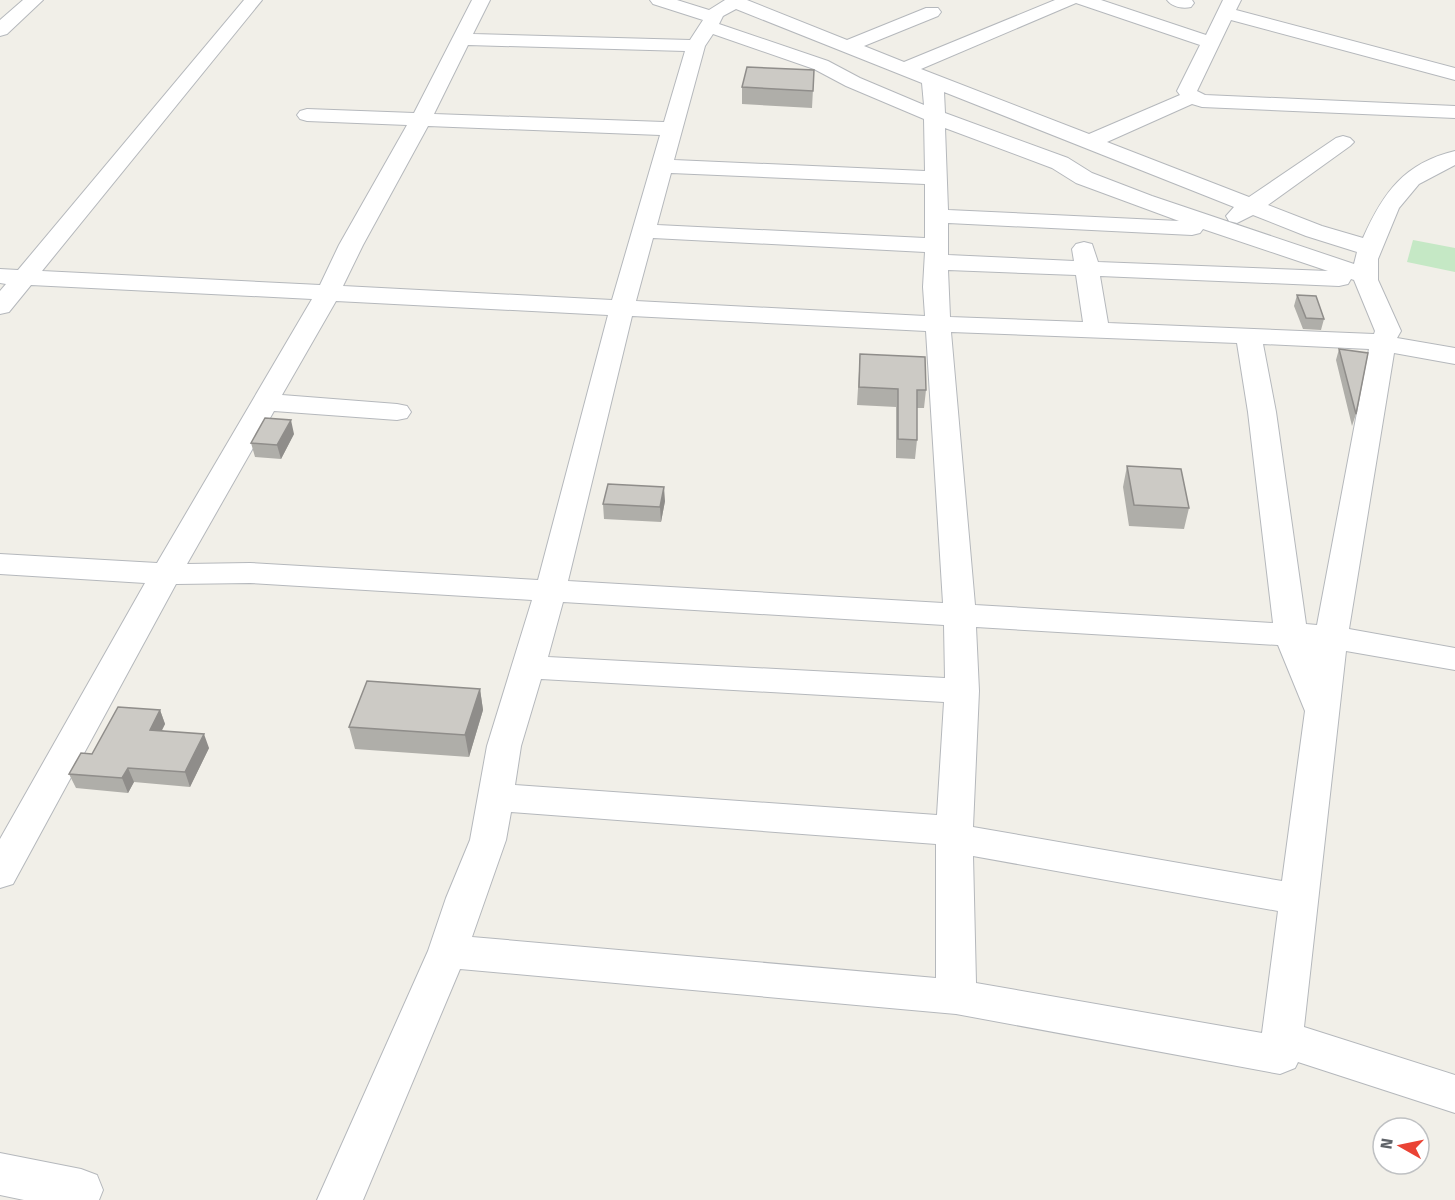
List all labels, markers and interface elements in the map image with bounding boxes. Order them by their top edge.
north arrow [1371,1116,1431,1176]
text: N [1376,1137,1397,1150]

